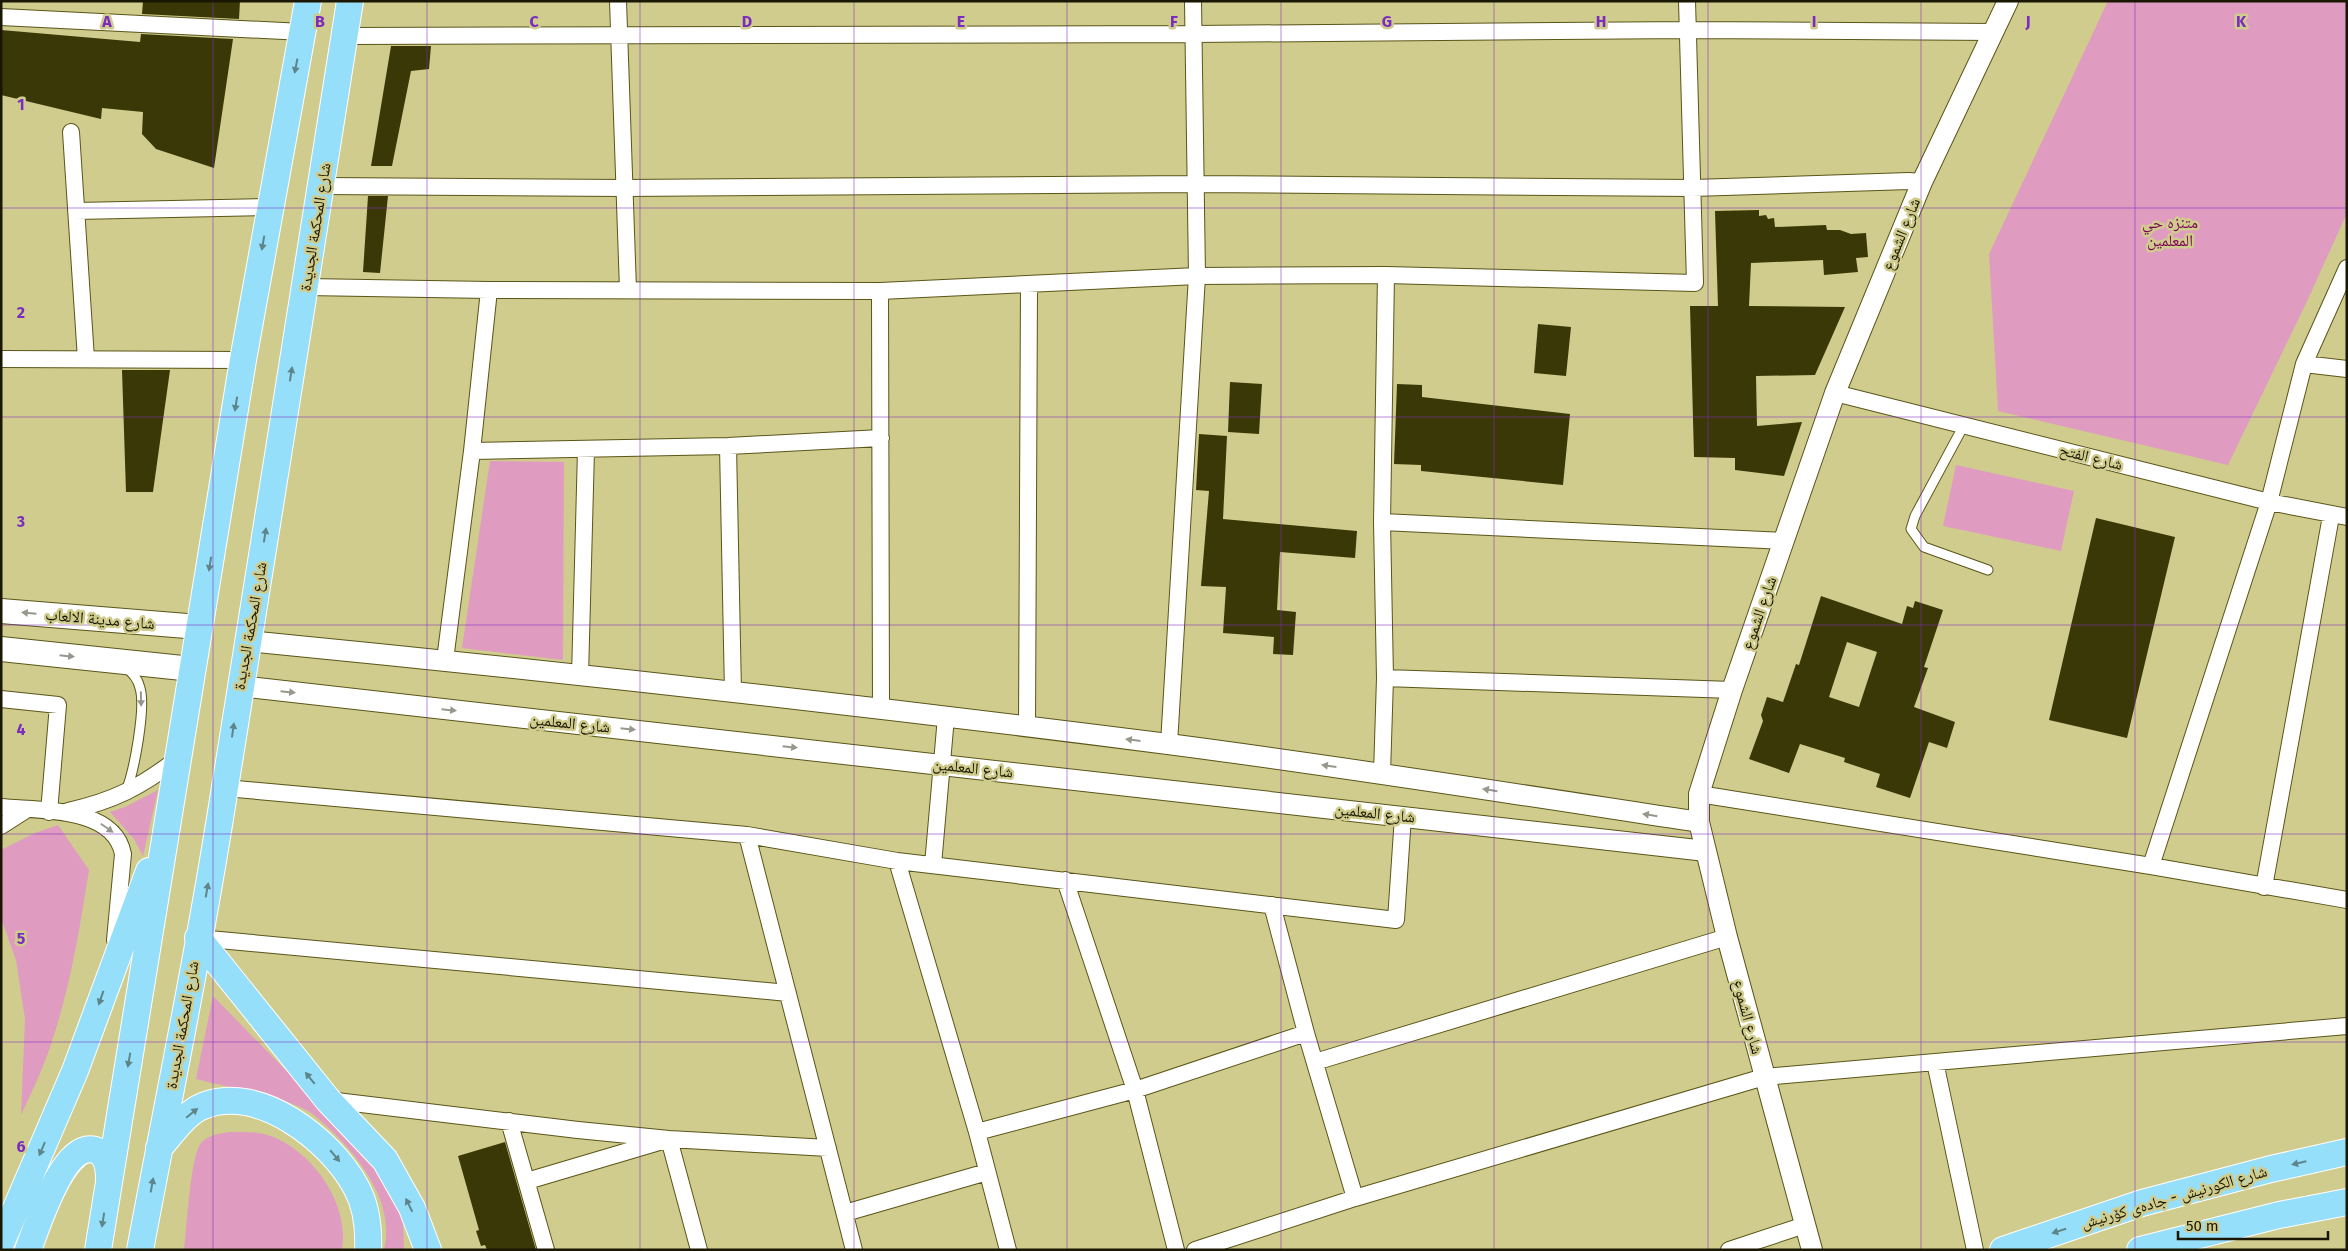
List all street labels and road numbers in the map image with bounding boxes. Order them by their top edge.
street label: شارع المحكمة الجديدة [295,162,336,293]
street label: شارع الشموع [1878,195,1925,273]
street label: شارع الفتح [2057,440,2125,475]
street label: شارع المحكمة الجديدة [229,561,272,692]
street label: شارع الشموع [1738,574,1781,652]
street label: شارع مدينة الالعاب [44,605,155,634]
street label: شارع المعلمين [529,709,611,738]
street label: شارع المعلمين [932,754,1014,783]
street label: شارع المعلمين [1334,799,1416,828]
street label: شارع المحكمة الجديدة [161,960,204,1091]
street label: شارع الشموع [1728,978,1767,1057]
street label: شارع الكورنيش - جادەی کۆرنیش [2079,1161,2269,1234]

